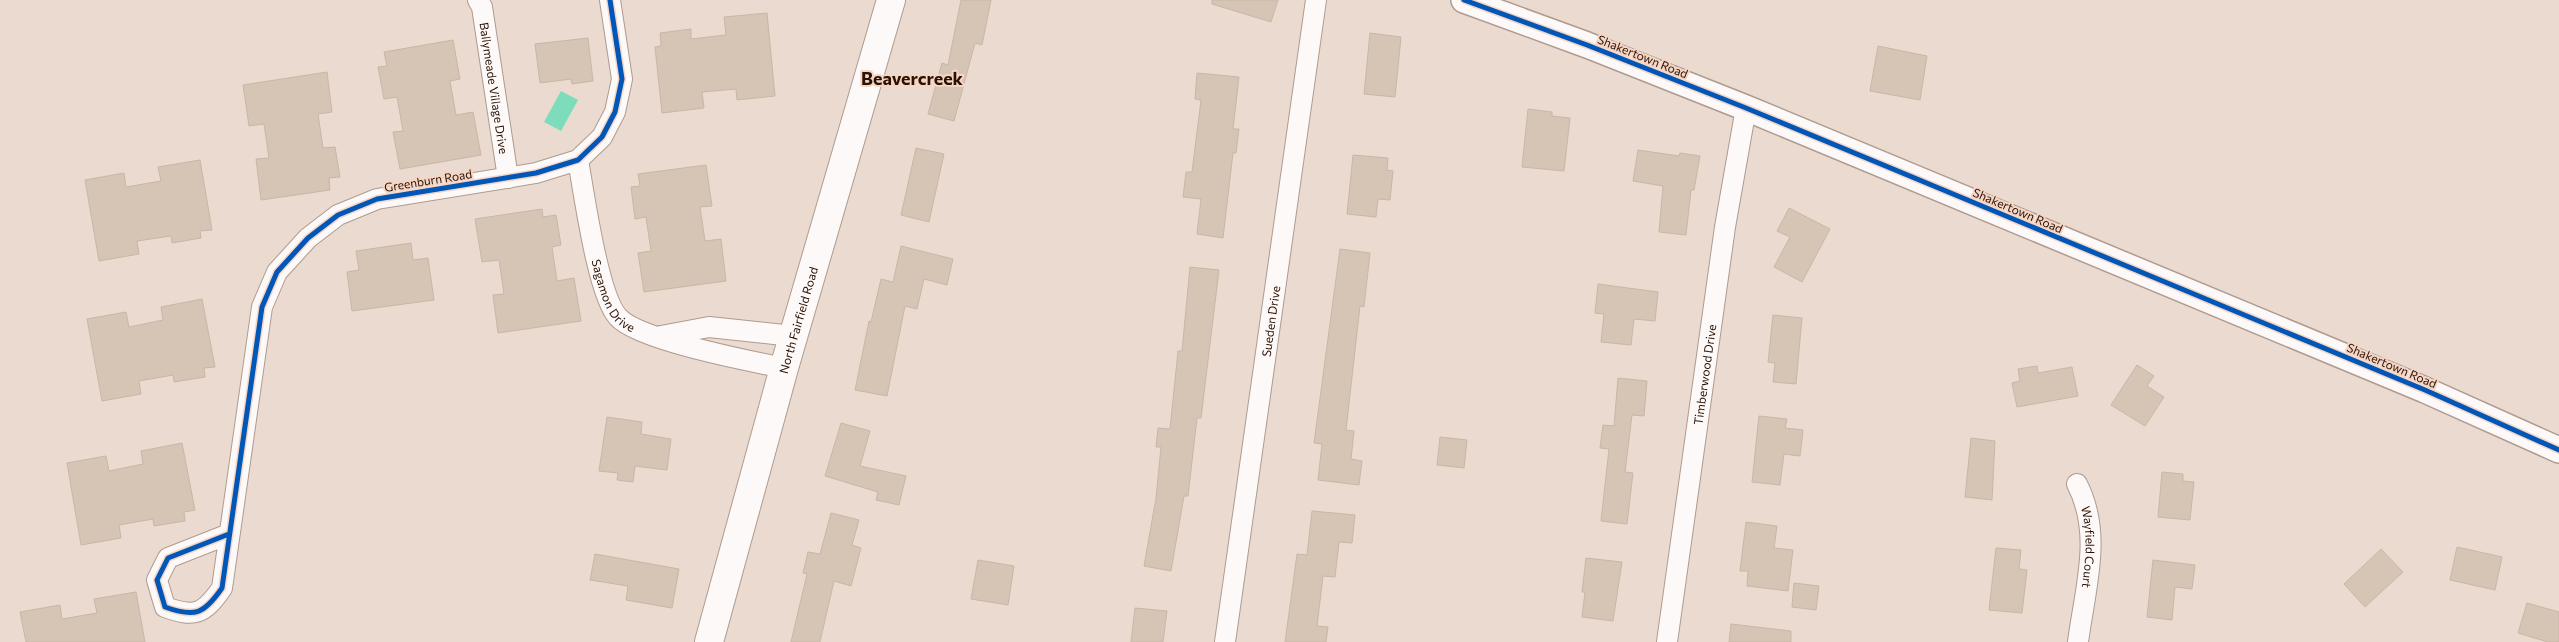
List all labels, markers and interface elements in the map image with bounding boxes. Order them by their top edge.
street label: Ballymeade Village Drive [477,21,511,155]
street label: Shakertown Road [1596,32,1690,81]
district label: Beavercreek [861,67,964,89]
street label: Greenburn Road [383,166,473,194]
street label: Shakertown Road [1971,185,2065,235]
street label: Sagamon Drive [590,258,637,334]
street label: North Fairfield Road [776,265,820,375]
street label: Sueden Drive [1259,285,1282,358]
street label: Timberwood Drive [1690,323,1718,426]
street label: Shakertown Road [2345,340,2439,390]
street label: Wayfield Court [2079,505,2098,589]

